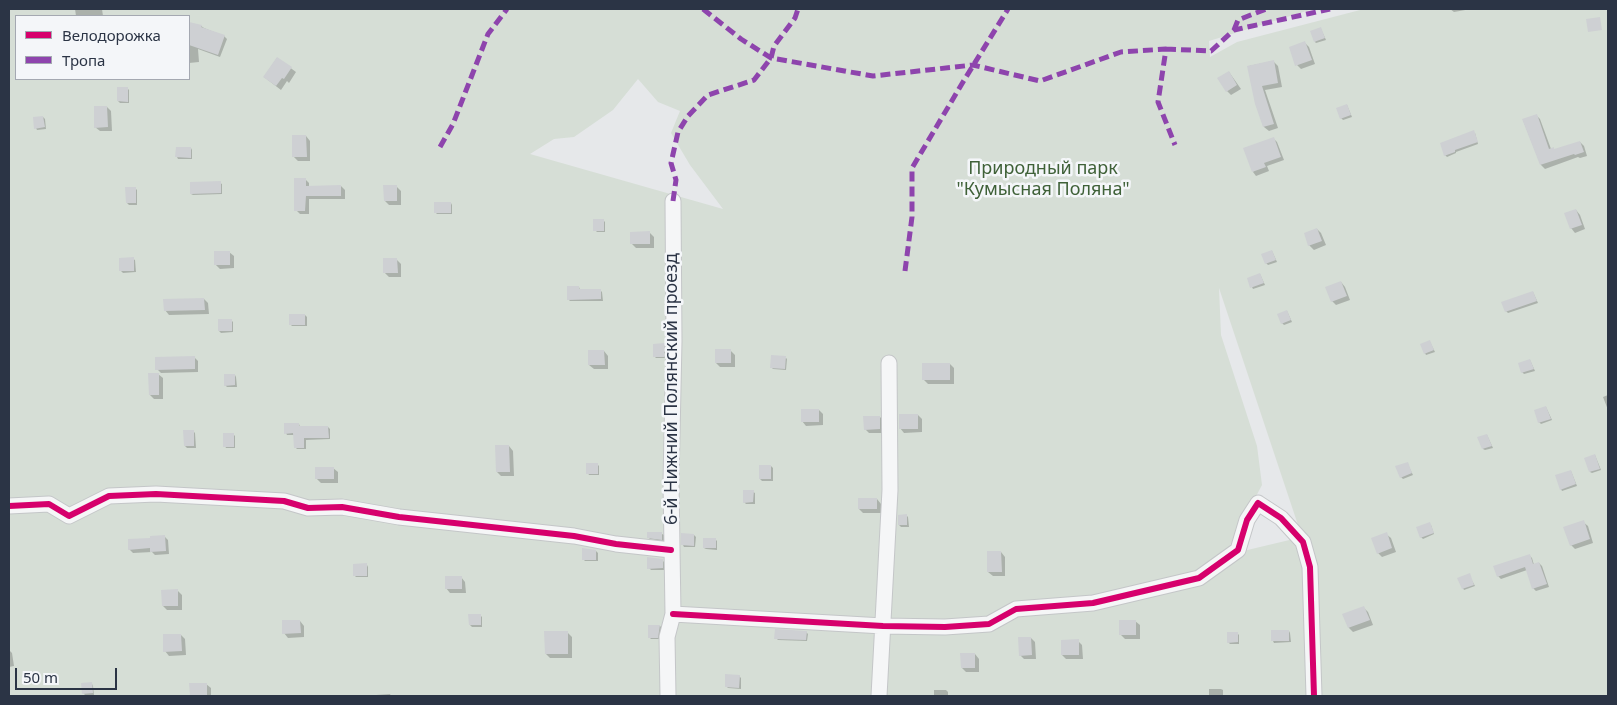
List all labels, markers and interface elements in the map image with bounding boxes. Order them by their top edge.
legend [15,15,190,80]
text: Велодорожка [62,25,161,45]
text: Тропа [62,50,105,70]
park label: Природный парк "Кумысная Поляна" [956,158,1130,200]
street label: 6-й Нижний Полянский проезд [661,253,683,525]
scale bar [18,658,120,690]
text: 50 m [23,667,58,687]

